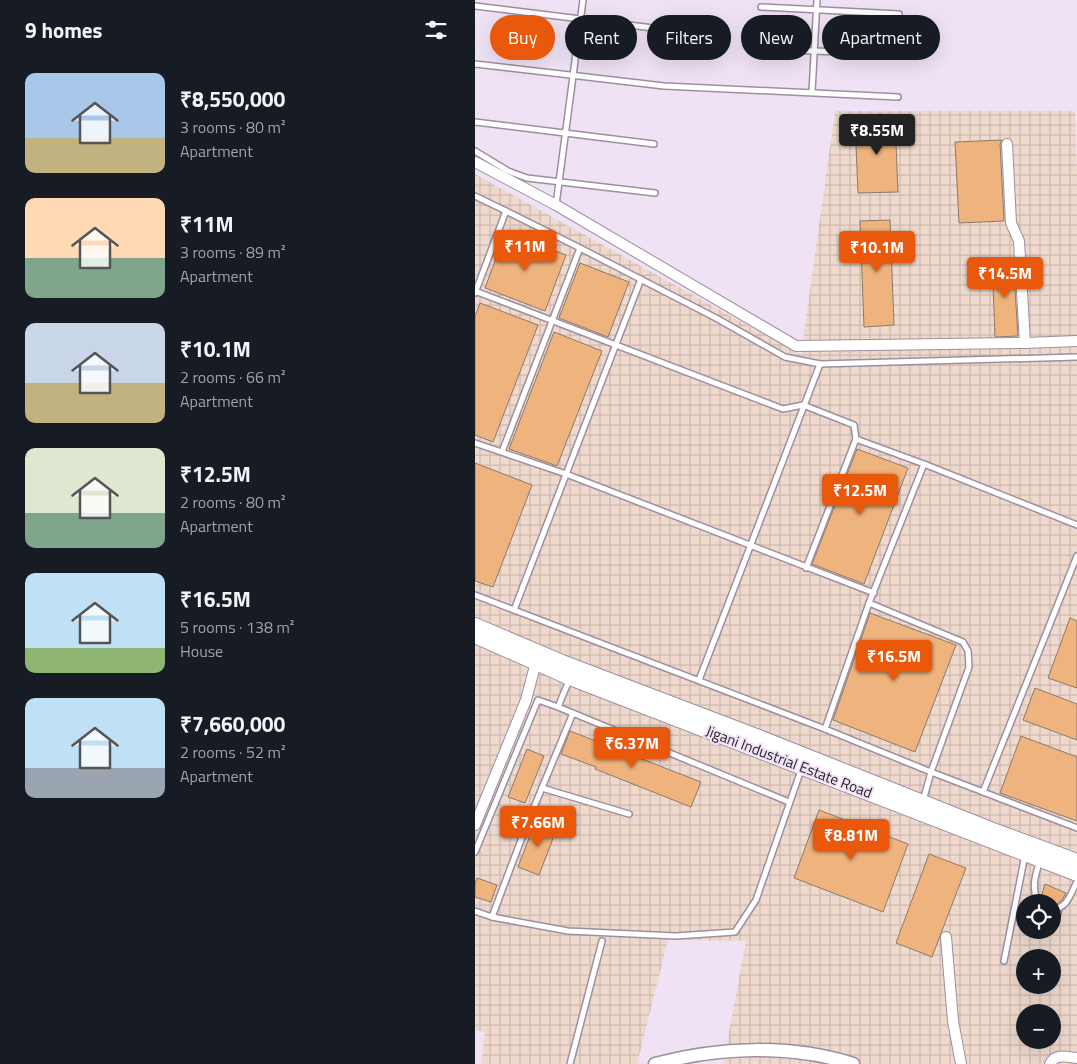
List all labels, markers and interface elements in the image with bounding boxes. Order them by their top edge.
text: 9 homes [25,14,102,46]
chip: Buy [490,15,555,60]
chip: Rent [565,15,637,60]
chip: Filters [647,15,731,60]
chip: New [741,15,812,60]
chip: Apartment [822,15,940,60]
icon: filters [422,16,450,44]
text: ₹8,550,000 [180,83,285,115]
icon: home [65,93,125,153]
pin: ₹8.55M [836,114,918,156]
text: 3 rooms · 80 m² [180,115,285,139]
text: ₹8.55M [850,118,904,142]
text: Apartment [180,139,253,163]
text: ₹11M [180,208,234,240]
icon: home [65,218,125,278]
pin: ₹11M [495,230,555,272]
pin: ₹10.1M [836,230,918,273]
text: ₹11M [505,234,545,258]
text: ₹10.1M [850,235,904,259]
text: 3 rooms · 89 m² [180,240,285,264]
pin: ₹14.5M [964,256,1046,299]
text: ₹14.5M [978,261,1032,285]
text: Apartment [180,264,253,288]
text: ₹10.1M [180,333,251,365]
icon: home [65,343,125,403]
text: 2 rooms · 66 m² [180,365,285,389]
text: Apartment [180,389,253,413]
text: ₹12.5M [180,458,251,490]
icon: home [65,468,125,528]
pin: ₹12.5M [819,474,901,516]
text: ₹12.5M [833,478,887,502]
text: 2 rooms · 80 m² [180,490,285,514]
text: Apartment [180,514,253,538]
text: ₹16.5M [180,583,251,615]
icon: home [65,593,125,653]
text: 5 rooms · 138 m² [180,615,294,639]
text: House [180,639,223,663]
pin: ₹16.5M [853,640,935,682]
text: ₹16.5M [867,644,921,668]
text: ₹7,660,000 [180,708,285,740]
icon: home [65,718,125,778]
street label: Jigani Industrial Estate Road [703,719,876,804]
pin: ₹6.37M [591,726,673,769]
text: ₹6.37M [605,731,659,755]
text: 2 rooms · 52 m² [180,740,285,764]
text: Apartment [180,764,253,788]
pin: ₹7.66M [497,806,579,848]
text: ₹7.66M [511,810,565,834]
pin: ₹8.81M [810,818,892,861]
text: ₹8.81M [824,823,878,847]
map controls [1016,894,1061,1049]
button: locate [1016,894,1061,939]
button: + [1016,949,1061,994]
button: − [1016,1004,1061,1049]

